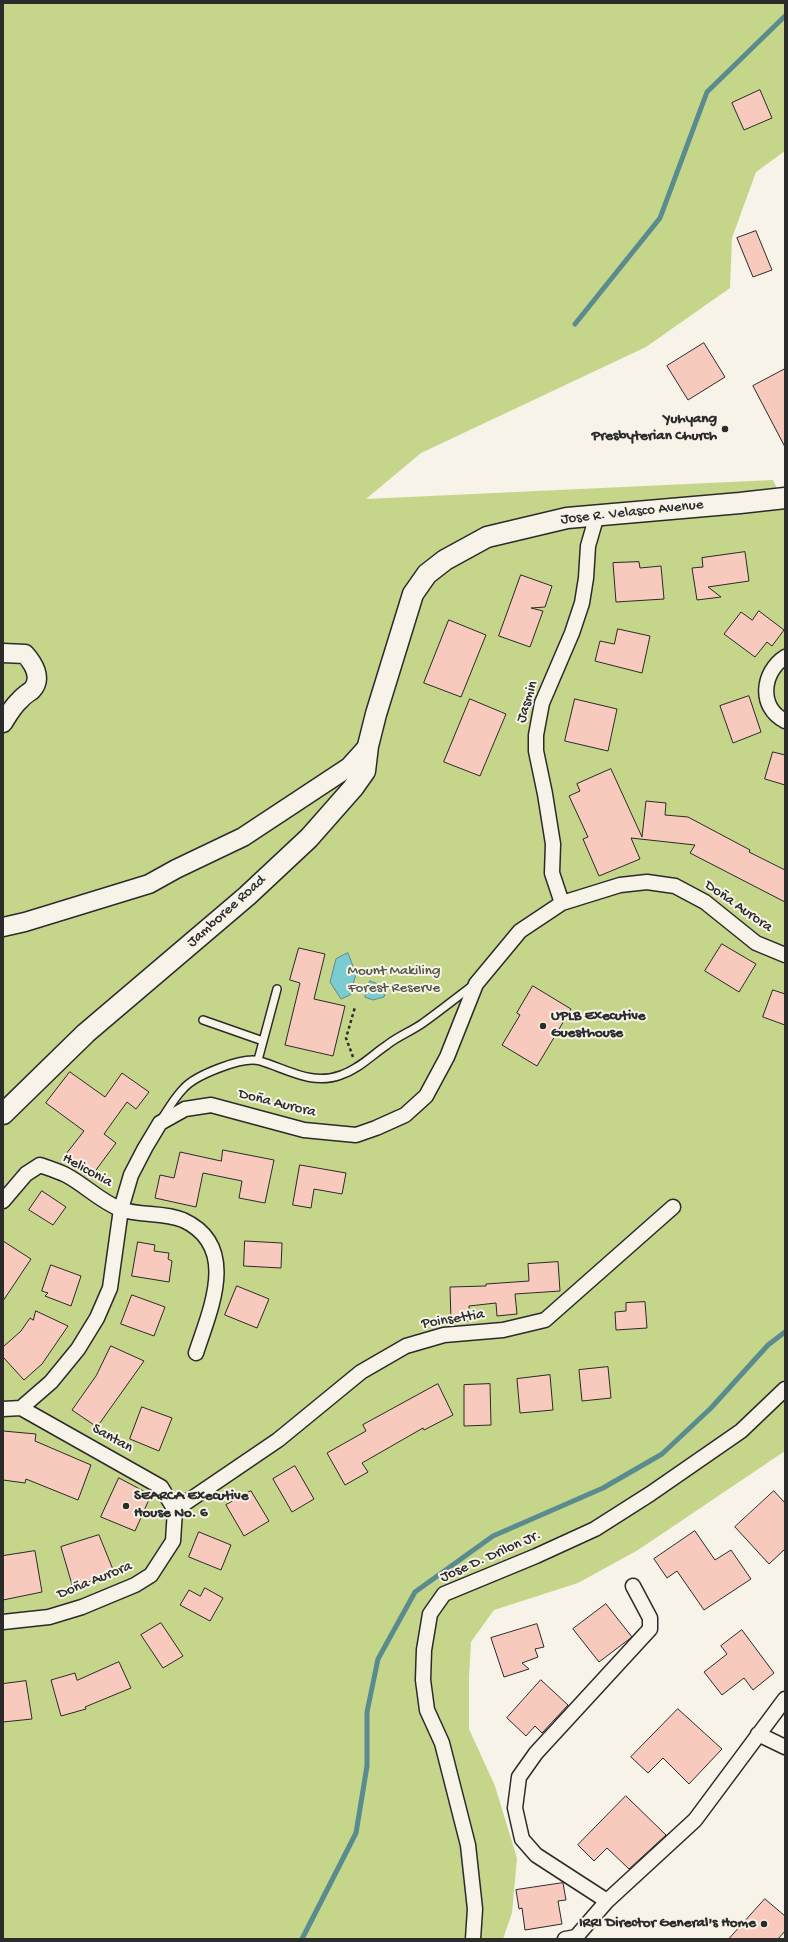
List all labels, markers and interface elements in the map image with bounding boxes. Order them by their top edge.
place label: Yuhyang Presbyterian Church [592,411,717,446]
marker: Yuhyang Presbyterian Church [720,424,730,434]
street label: Jose R. Velasco Avenue [560,497,704,529]
street label: Jasmin [513,679,543,725]
street label: Jamboree Road [184,872,270,952]
street label: Doña Aurora [700,877,776,937]
park label: Mount Makiling Forest Reserve [348,963,440,998]
place label: UPLB Executive Guesthouse [551,1008,645,1043]
marker: UPLB Executive Guesthouse [538,1021,548,1031]
street label: Doña Aurora [236,1086,318,1122]
street label: Heliconia [59,1150,115,1192]
street label: Poinsettia [420,1306,486,1334]
street label: Santan [88,1420,136,1458]
place label: SEARCA Executive House No. 6 [134,1488,248,1523]
marker: SEARCA Executive House No. 6 [121,1501,131,1511]
street label: Jose D. Drilon Jr. [438,1527,544,1587]
street label: Doña Aurora [55,1558,135,1604]
place label: IRRI Director General's Home [579,1915,756,1933]
marker: IRRI Director General's Home [759,1919,769,1929]

